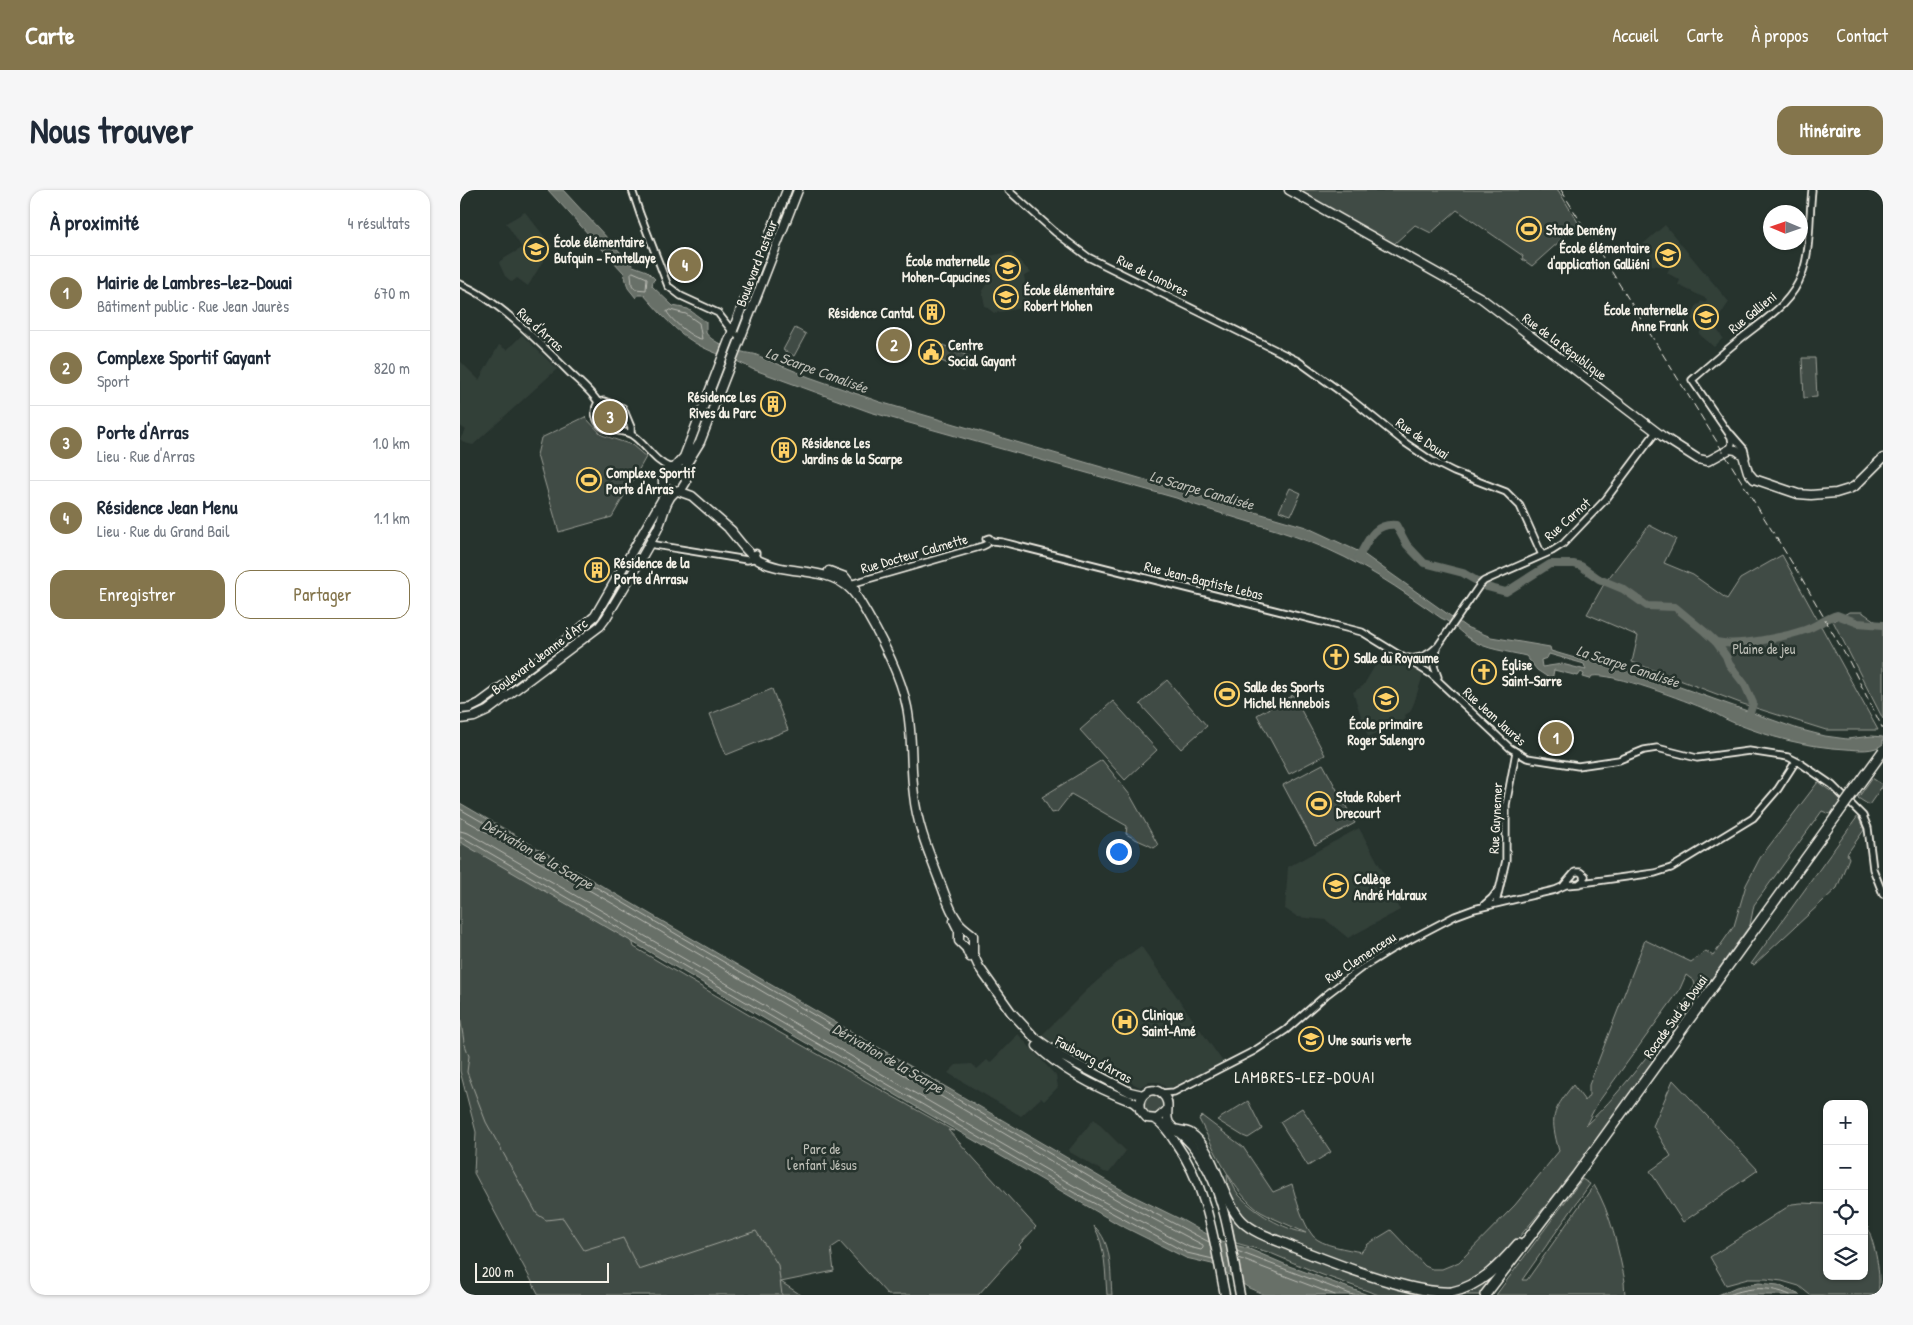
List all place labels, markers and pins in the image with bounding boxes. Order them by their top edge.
sports icon: Stade Demény [1516,216,1542,242]
place label: Stade Demény [1546,220,1617,241]
place label: École élémentaire Bufquin - Fontellaye [554,232,656,269]
school or university icon: École élémentaire Bufquin - Fontellaye [523,236,549,262]
place label: École élémentaire d'application Galliéni [1547,238,1650,275]
school or university icon: École élémentaire d'application Galliéni [1655,242,1681,268]
pin: 4 [669,246,701,284]
place label: École maternelle Mohen-Capucines [902,251,991,288]
school or university icon: École maternelle Mohen-Capucines [995,255,1021,281]
place label: École élémentaire Robert Mohen [1024,280,1115,315]
school or university icon: École élémentaire Robert Mohen [993,284,1019,310]
building icon: Résidence Cantal [919,299,945,325]
place label: École maternelle Anne Frank [1604,300,1688,335]
place label: Résidence Cantal [828,303,914,322]
school or university icon: École maternelle Anne Frank [1693,304,1719,330]
pin: 2 [878,326,910,364]
place label: Centre Social Gayant [948,335,1017,372]
public building icon: Centre Social Gayant [918,339,944,365]
place label: Résidence Les Rives du Parc [688,387,757,422]
building icon: Résidence Les Rives du Parc [760,391,786,417]
pin: 3 [594,398,626,436]
place label: Résidence Les Jardins de la Scarpe [802,433,903,470]
building icon: Résidence Les Jardins de la Scarpe [771,437,797,463]
place label: Complexe Sportif Porte d'Arras [606,463,697,498]
sports icon: Complexe Sportif Porte d'Arras [576,467,602,493]
place label: Résidence de la Porte d'Arrasw [614,553,690,588]
building icon: Résidence de la Porte d'Arrasw [584,557,610,583]
church icon: Salle du Royaume [1323,644,1349,670]
place label: Salle du Royaume [1354,648,1440,669]
place label: Église Saint-Sarre [1502,655,1563,690]
church icon: Église Saint-Sarre [1471,659,1497,685]
place label: Salle des Sports Michel Hennebois [1244,677,1330,712]
sports icon: Salle des Sports Michel Hennebois [1214,681,1240,707]
school or university icon: École primaire Roger Salengro [1373,686,1399,712]
place label: École primaire Roger Salengro [1347,714,1425,751]
pin: 1 [1540,719,1572,757]
place label: Stade Robert Drecourt [1336,787,1402,822]
sports icon: Stade Robert Drecourt [1306,791,1332,817]
place label: Collège André Malraux [1354,869,1427,904]
school or university icon: Collège André Malraux [1323,873,1349,899]
place label: Clinique Saint-Amé [1142,1005,1196,1040]
hospital icon: Clinique Saint-Amé [1112,1009,1138,1035]
school or university icon: Une souris verte [1298,1026,1324,1052]
place label: Une souris verte [1328,1030,1412,1049]

